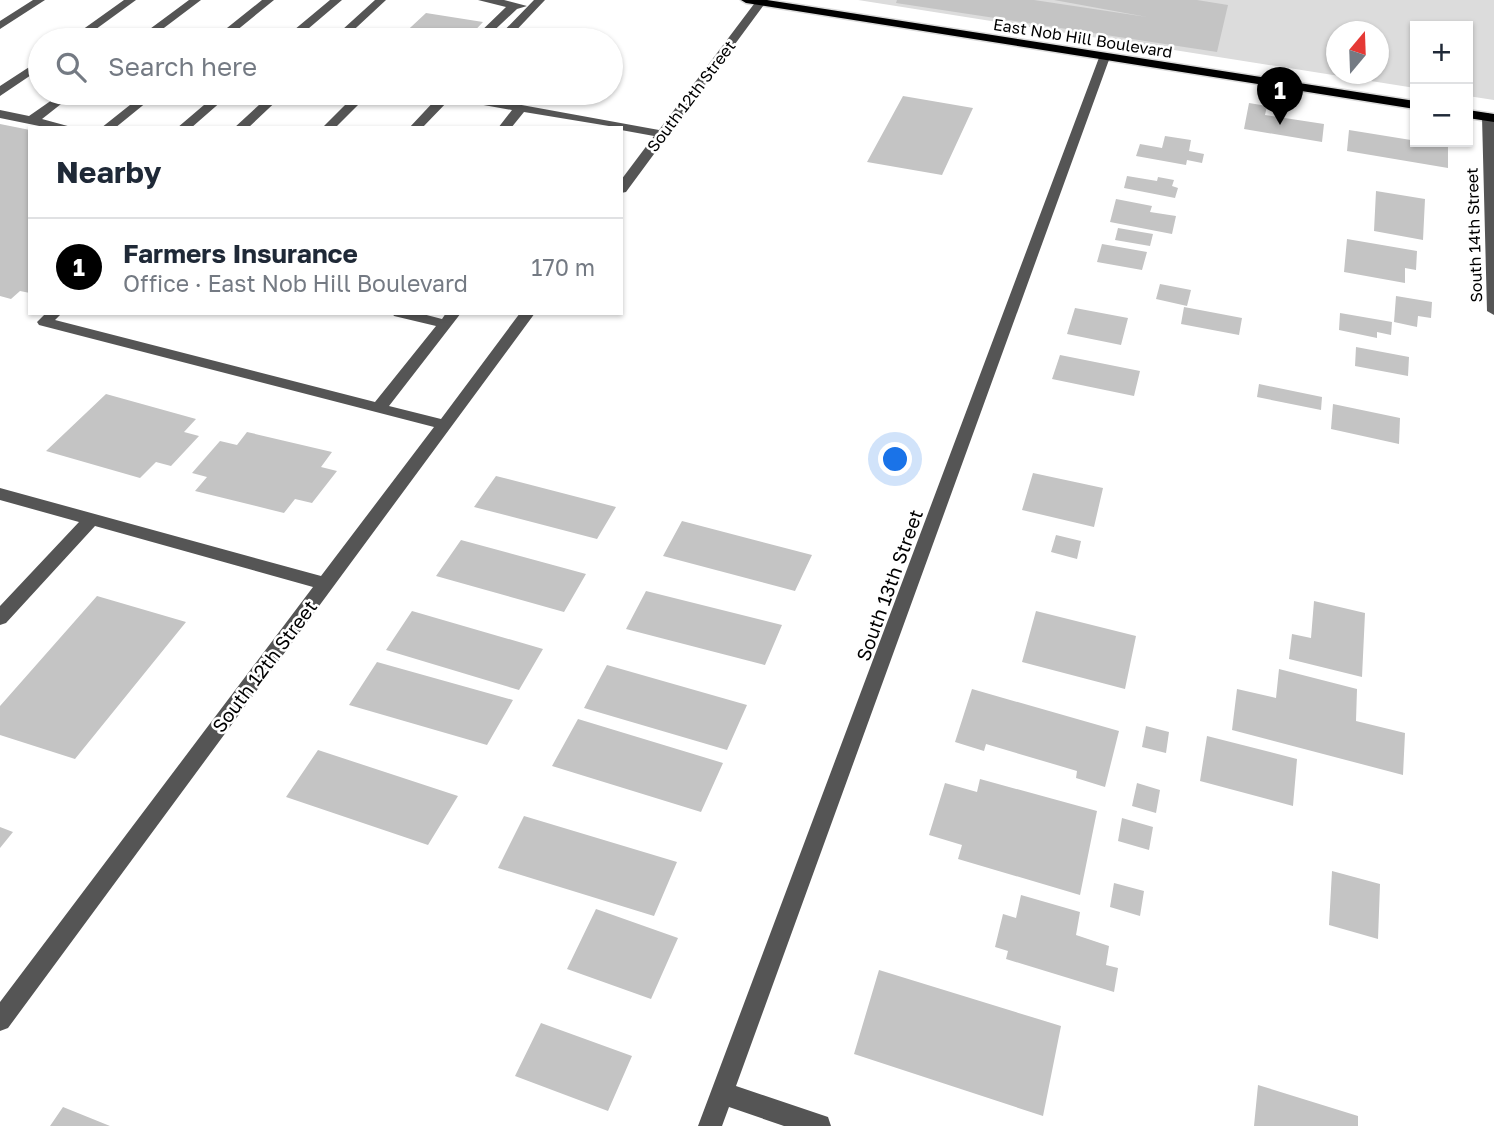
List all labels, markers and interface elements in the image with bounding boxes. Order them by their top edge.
street label: East Nob Hill Boulevard [992,14,1174,62]
north arrow [1326,21,1389,84]
map controls [1410,21,1473,147]
button: + [1410,21,1473,84]
search box [28,28,623,105]
street label: South 12th Street [643,36,739,156]
icon: search [52,48,90,86]
text: Search here [108,51,257,82]
pin: 1 [1257,67,1303,125]
button: − [1410,84,1473,147]
text: Nearby [56,154,161,190]
street label: South 14th Street [1462,167,1486,303]
text: Farmers Insurance [123,238,358,269]
text: 1 [73,253,85,281]
text: 170 m [531,253,595,281]
text: Office · East Nob Hill Boulevard [123,269,468,297]
your location [878,442,912,476]
street label: South 13th Street [851,506,927,664]
street label: South 12th Street [207,595,321,737]

